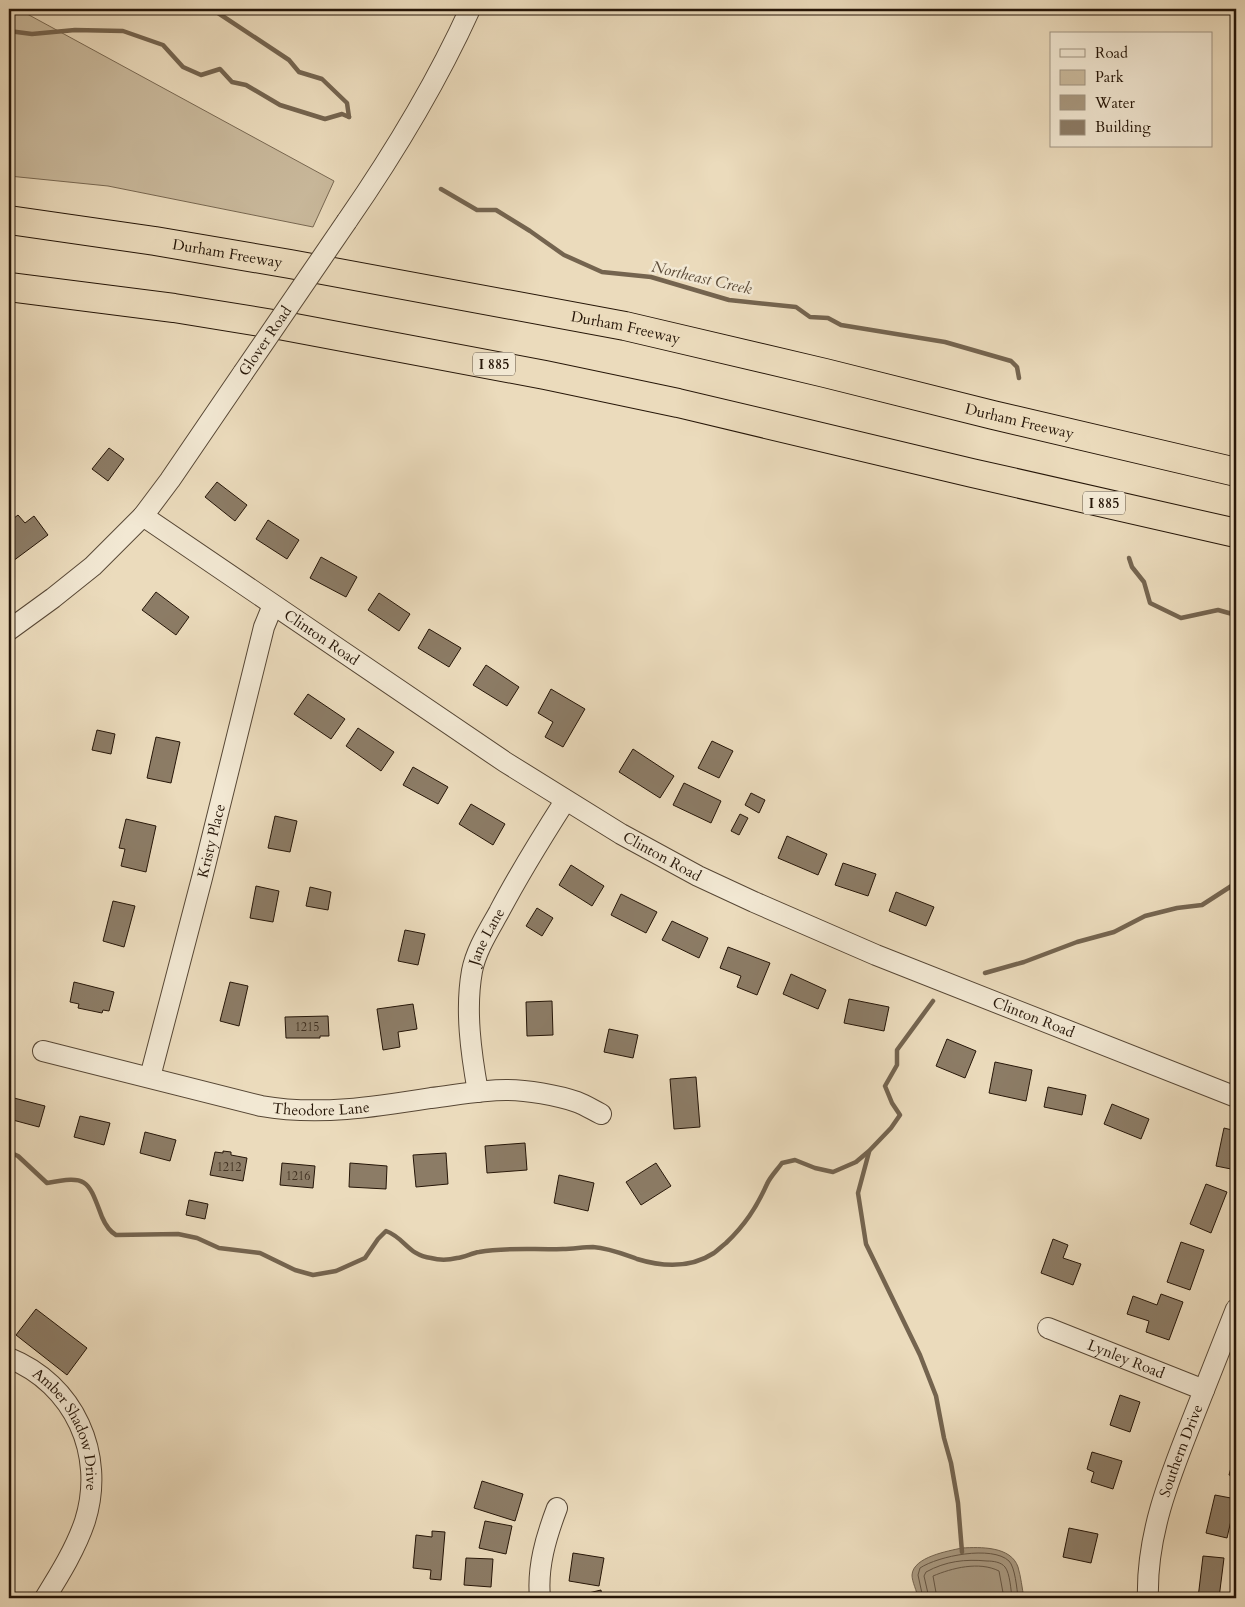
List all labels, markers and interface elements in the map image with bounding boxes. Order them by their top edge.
legend [1050,32,1212,148]
text: Road [1095,43,1128,63]
text: Park [1095,67,1124,87]
text: Water [1094,93,1136,113]
text: Building [1095,117,1151,137]
street label: Durham Freeway [171,234,284,273]
water label: Northeast Creek [650,256,754,300]
street label: Glover Road [234,302,296,380]
street label: Durham Freeway [569,306,682,349]
road number: I 885 [473,352,515,376]
street label: Durham Freeway [963,398,1076,444]
road number: I 885 [1083,492,1125,514]
street label: Clinton Road [280,605,363,670]
street label: Kristy Place [192,802,230,880]
street label: Clinton Road [619,827,705,886]
street label: Jane Lane [463,904,509,970]
street label: Clinton Road [990,992,1077,1042]
house number: 1215 [295,1019,319,1035]
street label: Theodore Lane [271,1097,371,1120]
house number: 1212 [217,1159,241,1175]
house number: 1216 [286,1168,310,1184]
street label: Lynley Road [1085,1335,1167,1383]
street label: Amber Shadow Drive [29,1363,101,1492]
street label: Southern Drive [1154,1401,1207,1500]

